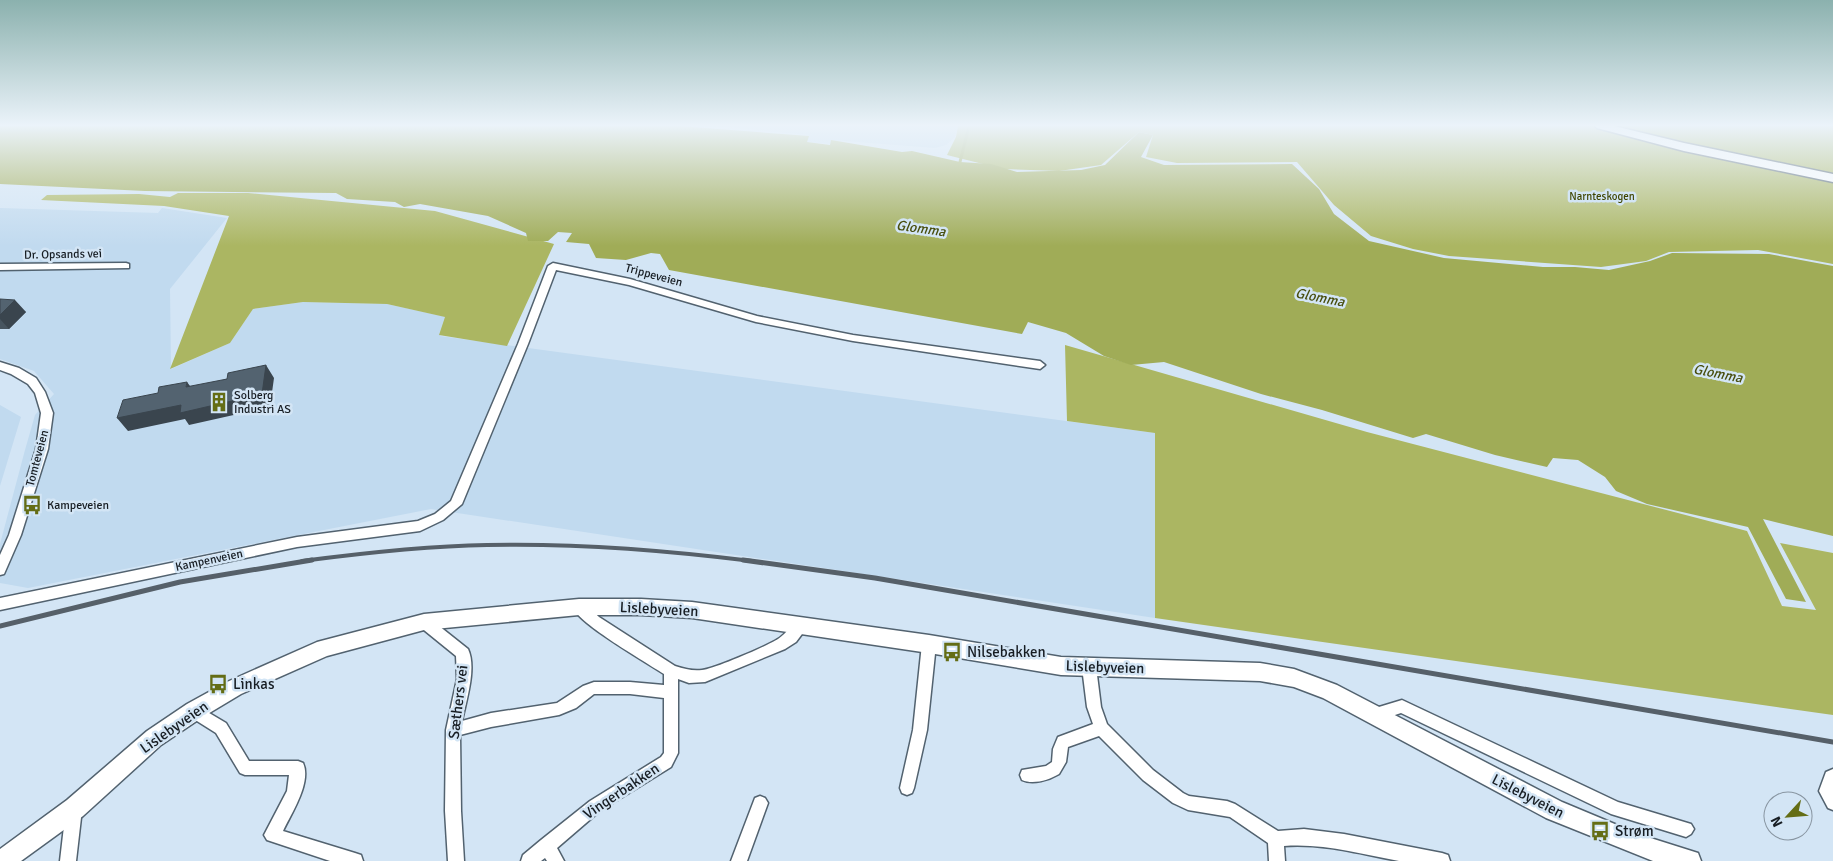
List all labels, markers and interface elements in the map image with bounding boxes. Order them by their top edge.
park label: Narnteskogen [1569,190,1635,203]
water label: Glomma [895,217,948,240]
street label: Dr. Opsands vei [24,246,102,263]
street label: Trippeveien [623,261,684,290]
water label: Glomma [1294,284,1347,311]
water label: Glomma [1692,360,1745,387]
place label: Solberg Industri AS [234,388,291,417]
building icon: Solberg Industri AS [208,391,230,413]
street label: Tomteveien [23,428,52,488]
bus stop icon: Kampeveien [21,494,43,516]
place label: Kampeveien [47,498,109,513]
street label: Kampenveien [174,546,244,575]
street label: Lislebyveien [619,598,699,620]
bus stop icon: Nilsebakken [941,641,963,663]
place label: Nilsebakken [967,643,1046,661]
street label: Lislebyveien [1065,657,1145,677]
street label: Sæthers vei [445,664,471,740]
bus stop icon: Linkas [207,673,229,695]
place label: Linkas [233,675,275,693]
street label: Lislebyveien [137,697,211,757]
street label: Vingerbakken [580,759,662,823]
street label: Lislebyveien [1489,770,1567,822]
north arrow [1763,791,1813,841]
text: N [1767,813,1787,830]
bus stop icon: Strøm [1589,820,1611,842]
place label: Strøm [1615,822,1654,840]

